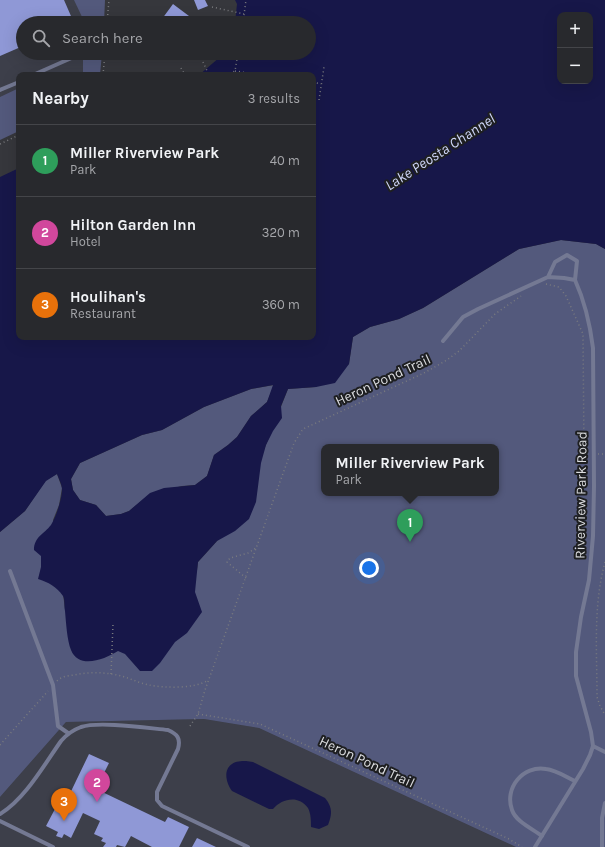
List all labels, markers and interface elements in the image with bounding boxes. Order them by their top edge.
map controls [557,12,593,84]
button: + [557,12,593,48]
search box [16,16,316,60]
icon: search [30,27,52,49]
text: Search here [62,29,143,47]
button: − [557,48,593,84]
text: Nearby [32,88,89,108]
text: 3 results [248,91,300,106]
water label: Lake Peosta Channel [382,110,499,194]
text: Miller Riverview Park [70,144,219,162]
text: 1 [43,153,47,168]
text: 40 m [270,153,300,168]
text: Park [70,162,96,177]
text: Hilton Garden Inn [70,216,196,234]
text: 2 [41,225,49,240]
text: 320 m [262,225,300,240]
text: Hotel [70,234,101,249]
text: Houlihan's [70,288,146,306]
text: 3 [41,297,49,312]
text: 360 m [262,297,300,312]
text: Restaurant [70,306,136,321]
street label: Heron Pond Trail [333,350,433,410]
street label: Riverview Park Road [571,431,591,559]
popup [321,444,499,496]
text: Miller Riverview Park [335,454,485,472]
text: Park [335,472,362,487]
pin: 1 [397,509,423,542]
your location [359,558,379,578]
street label: Heron Pond Trail [317,732,417,792]
pin: 2 [84,769,110,802]
pin: 3 [51,788,77,821]

